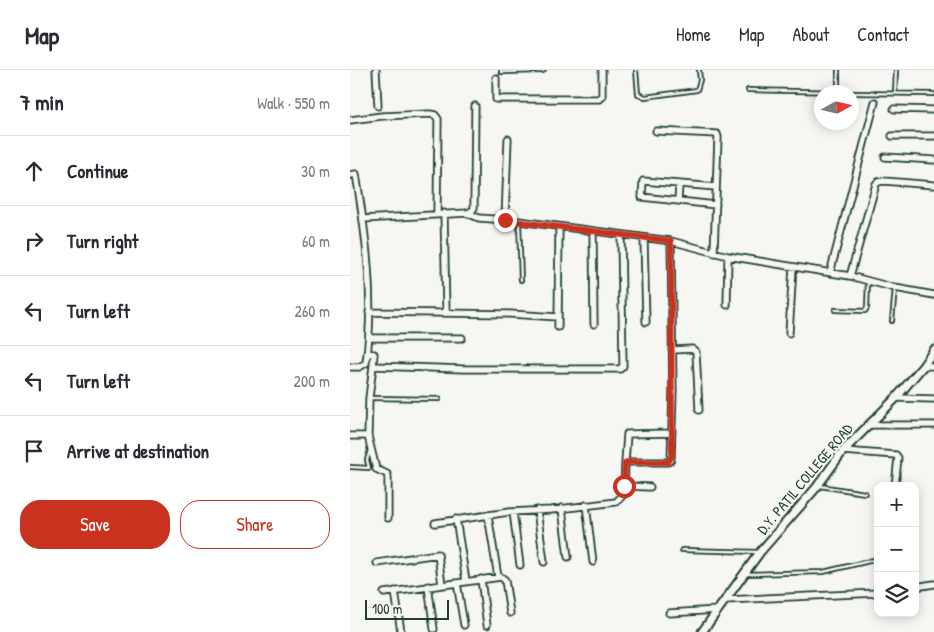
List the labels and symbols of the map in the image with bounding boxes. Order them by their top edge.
north arrow [814,85,859,130]
route end [494,209,517,232]
street label: D.Y. PATIL COLLEGE ROAD [752,418,858,539]
route start [613,475,636,498]
scale bar [365,597,449,620]

